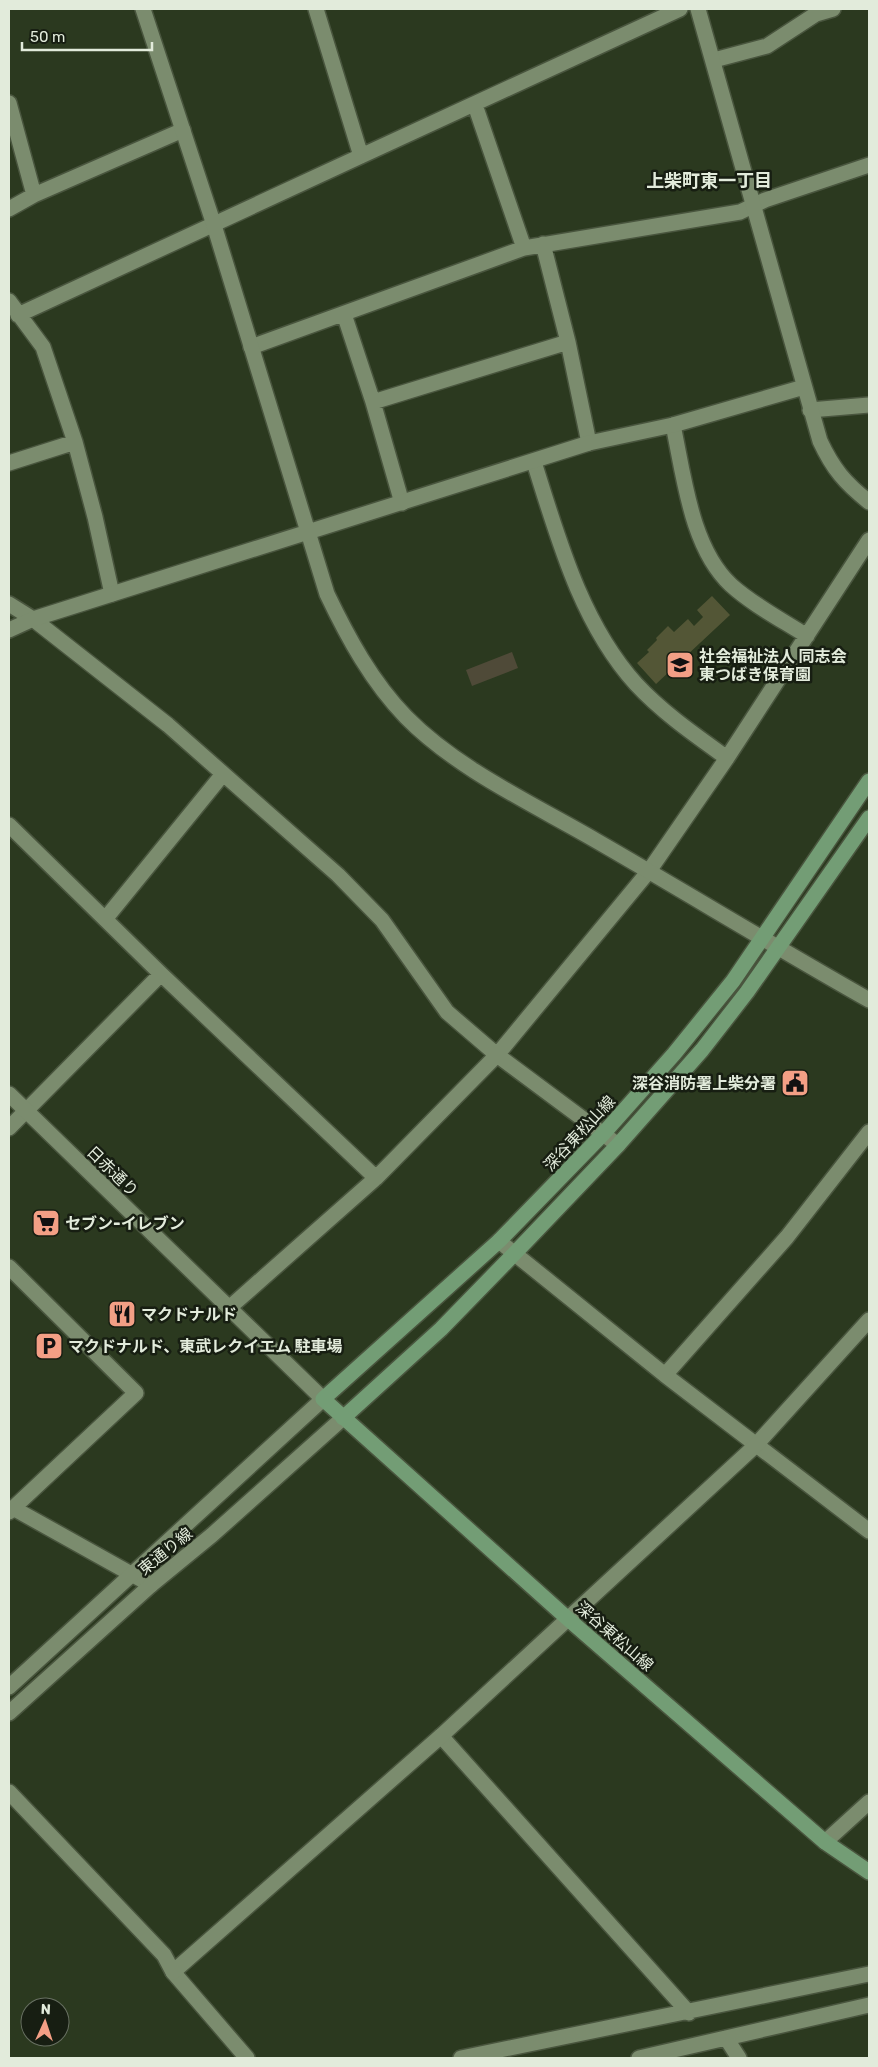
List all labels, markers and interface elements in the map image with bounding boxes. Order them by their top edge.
scale bar [22,20,152,52]
text: 50 m [30,28,65,46]
district label: 上柴町東一丁目 [646,170,772,192]
place label: 社会福祉法人 同志会 東つばき保育園 [699,647,846,684]
school or university icon: 社会福祉法人 同志会 東つばき保育園 [665,650,695,680]
public building icon: 深谷消防署上柴分署 [780,1068,810,1098]
place label: 深谷消防署上柴分署 [632,1074,776,1093]
street label: 深谷東松山線 [540,1092,619,1175]
street label: 日赤通り [83,1142,142,1200]
supermarket icon: セブン-イレブン [31,1208,61,1238]
place label: セブン-イレブン [65,1214,185,1233]
restaurant icon: マクドナルド [107,1299,137,1329]
place label: マクドナルド [141,1305,237,1324]
parking icon: マクドナルド、東武レクイエム 駐車場 [34,1331,64,1361]
place label: マクドナルド、東武レクイエム 駐車場 [68,1337,343,1356]
street label: 東通り線 [134,1524,196,1579]
street label: 深谷東松山線 [572,1598,657,1675]
north arrow [20,1997,70,2047]
text: N [40,2001,51,2018]

